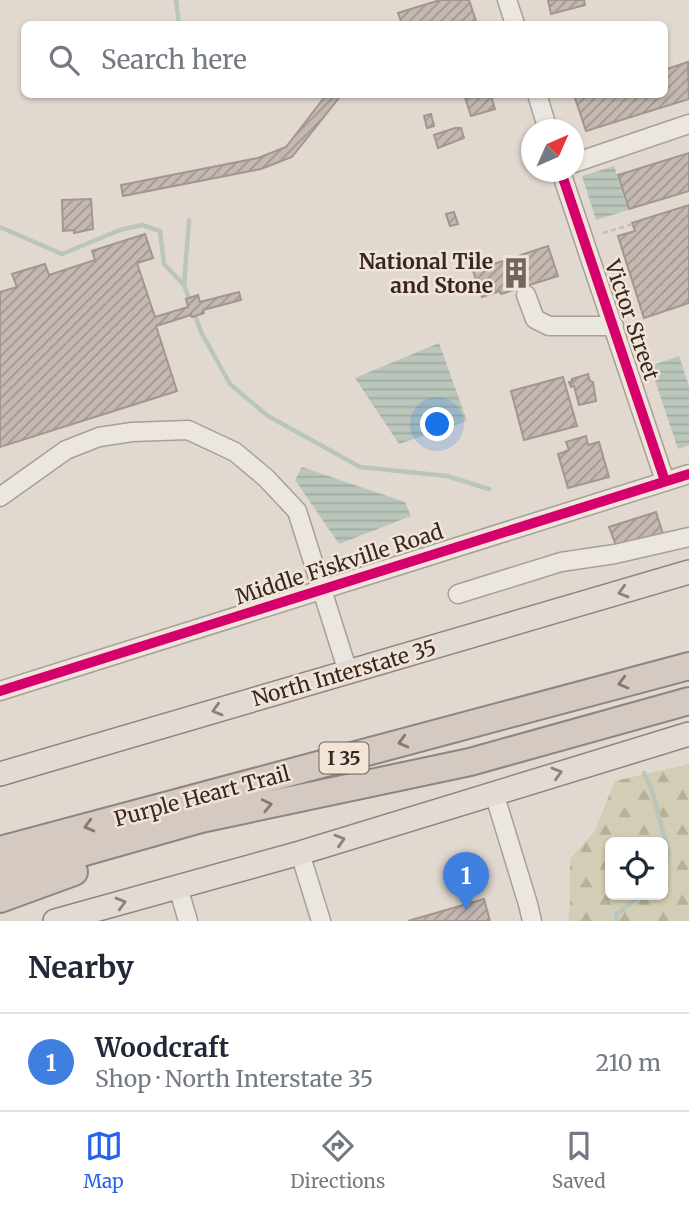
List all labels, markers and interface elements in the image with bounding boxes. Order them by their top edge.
search box [21,21,668,98]
icon: search [45,41,83,79]
text: Search here [101,43,247,76]
north arrow [521,119,584,182]
place label: National Tile and Stone [359,248,493,299]
street label: Victor Street [598,255,665,384]
building icon: National Tile and Stone [499,256,533,290]
your location [420,407,454,441]
street label: Middle Fiskville Road [232,518,447,610]
one-way arrow [618,583,630,598]
street label: North Interstate 35 [249,634,439,712]
one-way arrow [617,675,629,690]
one-way arrow [211,702,223,717]
one-way arrow [397,734,409,748]
road number: I 35 [320,743,368,774]
street label: Purple Heart Trail [111,759,293,832]
one-way arrow [551,767,563,782]
one-way arrow [261,799,273,814]
one-way arrow [83,818,95,832]
one-way arrow [334,834,346,849]
map controls [605,837,668,900]
button: locate [605,837,668,900]
pin: 1 [443,852,489,910]
one-way arrow [115,896,127,911]
text: Nearby [28,948,134,986]
text: Woodcraft [95,1031,229,1064]
text: 1 [46,1048,56,1077]
text: 210 m [596,1048,661,1077]
text: Shop · North Interstate 35 [95,1064,373,1093]
tab: Map [83,1127,124,1193]
tab: Directions [290,1127,385,1193]
tab: Saved [552,1127,606,1193]

